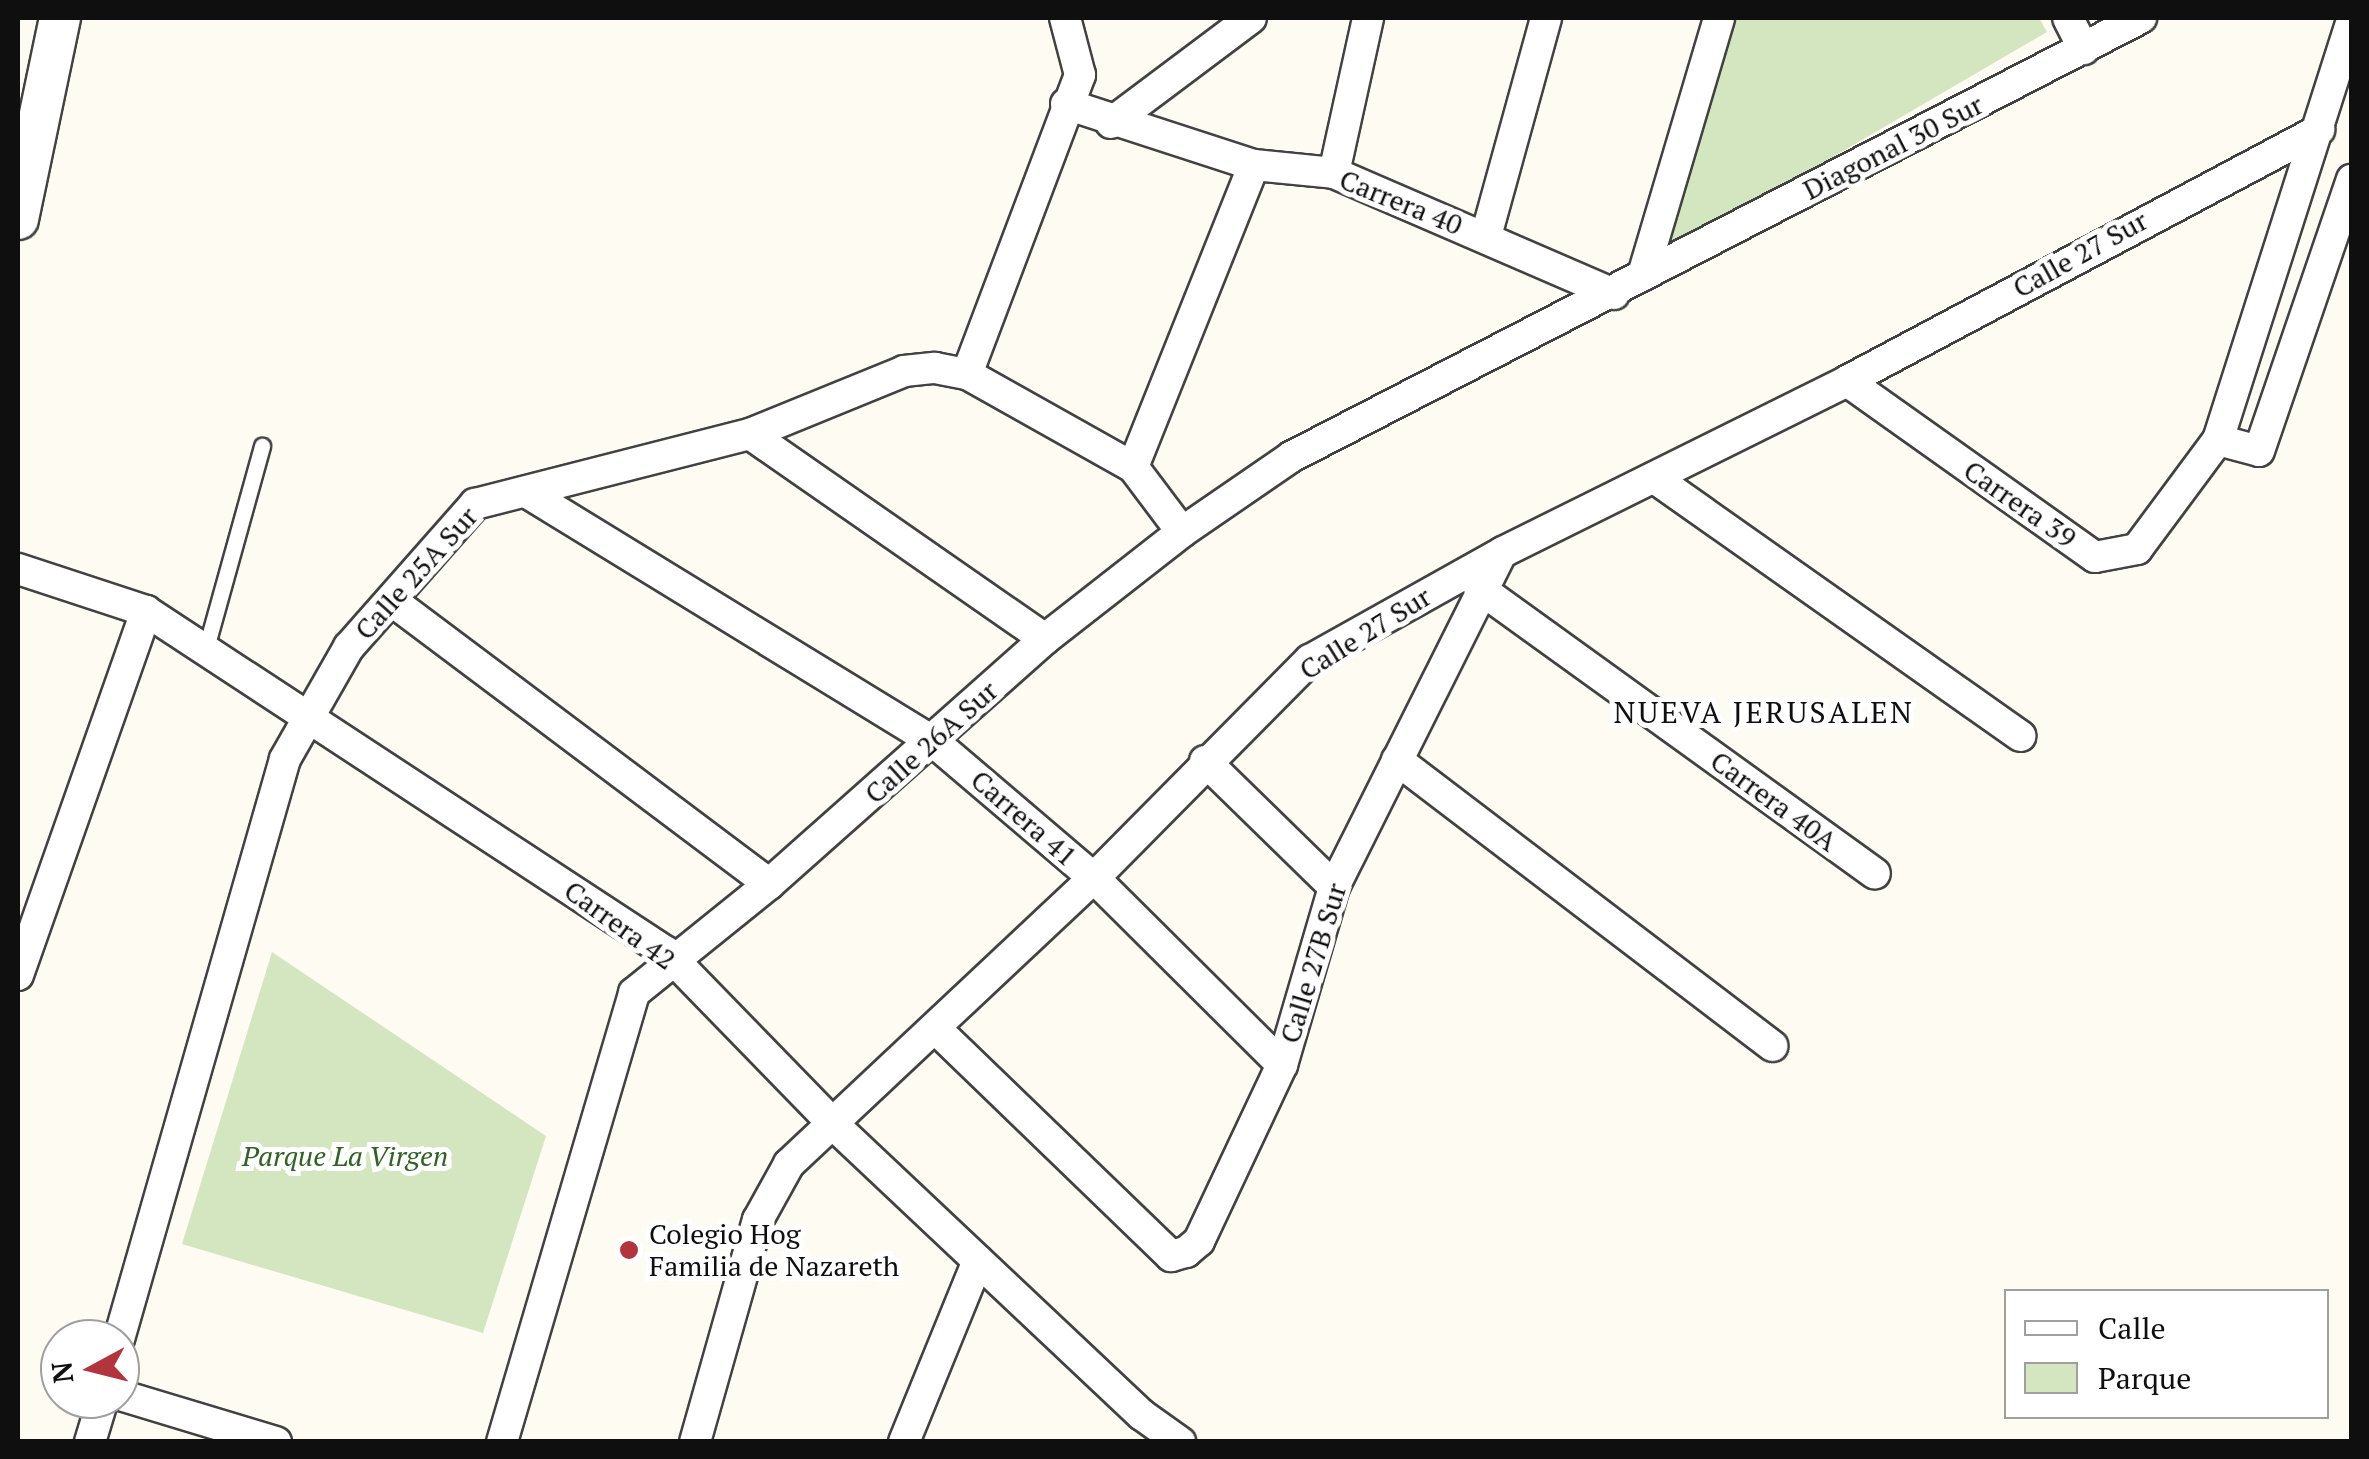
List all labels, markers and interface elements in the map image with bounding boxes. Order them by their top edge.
street label: Diagonal 30 Sur [1798,87,1988,207]
street label: Carrera 40 [1335,162,1467,242]
street label: Calle 27 Sur [2007,203,2153,305]
street label: Carrera 39 [1957,453,2083,555]
street label: Calle 25A Sur [347,500,485,646]
street label: Calle 27 Sur [1293,579,1437,687]
street label: Calle 26A Sur [858,673,1004,811]
district label: NUEVA JERUSALEN [1613,694,1915,730]
street label: Carrera 40A [1704,744,1844,858]
street label: Carrera 41 [964,763,1084,873]
street label: Carrera 42 [558,873,682,977]
street label: Calle 27B Sur [1273,879,1353,1047]
park label: Parque La Virgen [241,1139,449,1173]
place label: Colegio Hog Familia de Nazareth [649,1217,899,1283]
marker: Colegio Hog Familia de Nazareth [618,1239,640,1261]
legend [2004,1289,2329,1419]
text: Calle [2098,1308,2166,1348]
north arrow [40,1319,140,1419]
text: Parque [2098,1358,2191,1398]
text: N [42,1360,81,1385]

